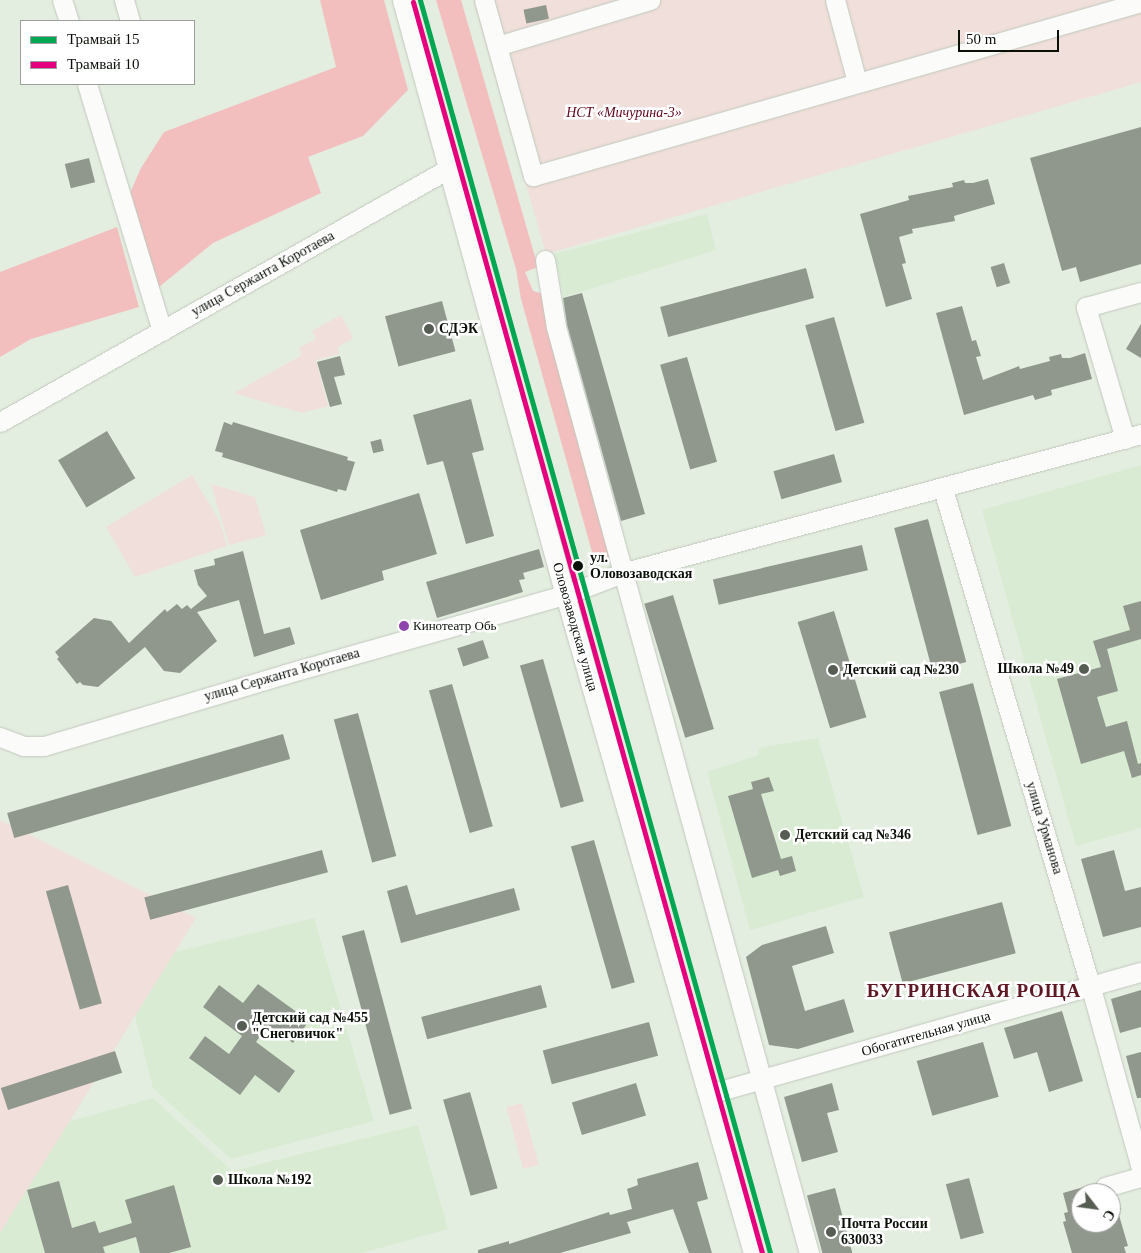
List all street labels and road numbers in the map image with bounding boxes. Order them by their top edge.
street label: улица Сержанта Коротаева [189,228,337,320]
street label: Оловозаводская улица [549,561,601,693]
street label: улица Сержанта Коротаева [202,645,362,705]
street label: улица Урманова [1022,780,1066,876]
street label: Обогатительная улица [860,1008,992,1060]

